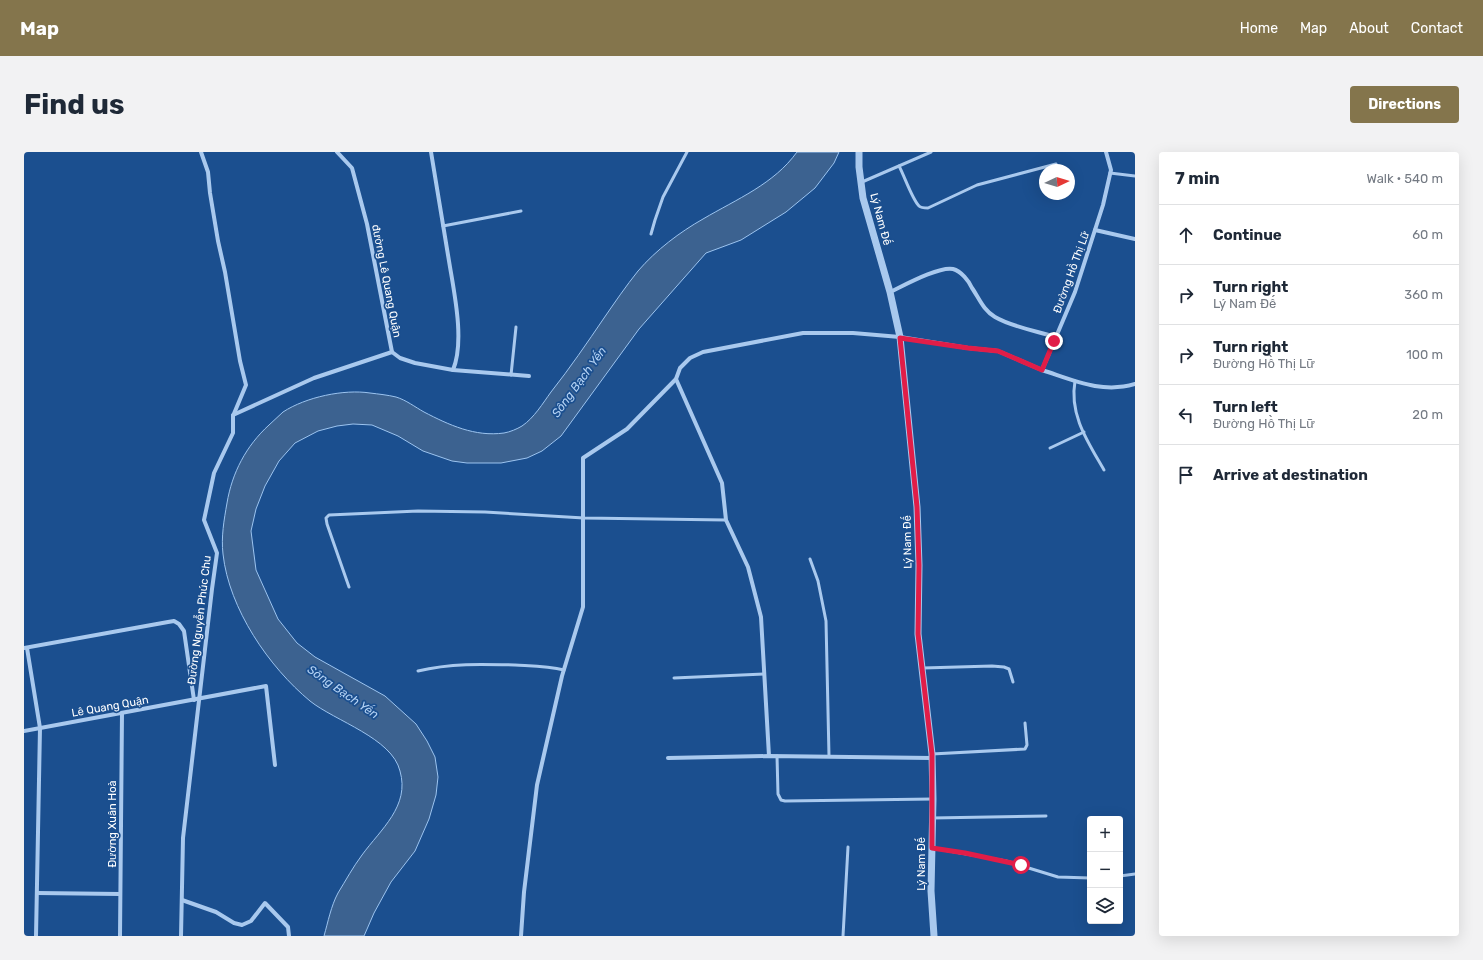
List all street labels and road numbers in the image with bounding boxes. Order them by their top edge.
street label: Lý Nam Đế [867,191,895,247]
street label: đường Lê Quang Quận [369,223,404,339]
street label: Đường Hồ Thị Lữ [1049,228,1093,315]
street label: Lý Nam Đế [899,515,914,569]
street label: Đường Nguyễn Phúc Chu [185,555,214,685]
street label: Lê Quang Quận [71,693,150,720]
street label: Đường Xuân Hoà [106,780,119,868]
street label: Lý Nam Đế [914,837,928,891]

